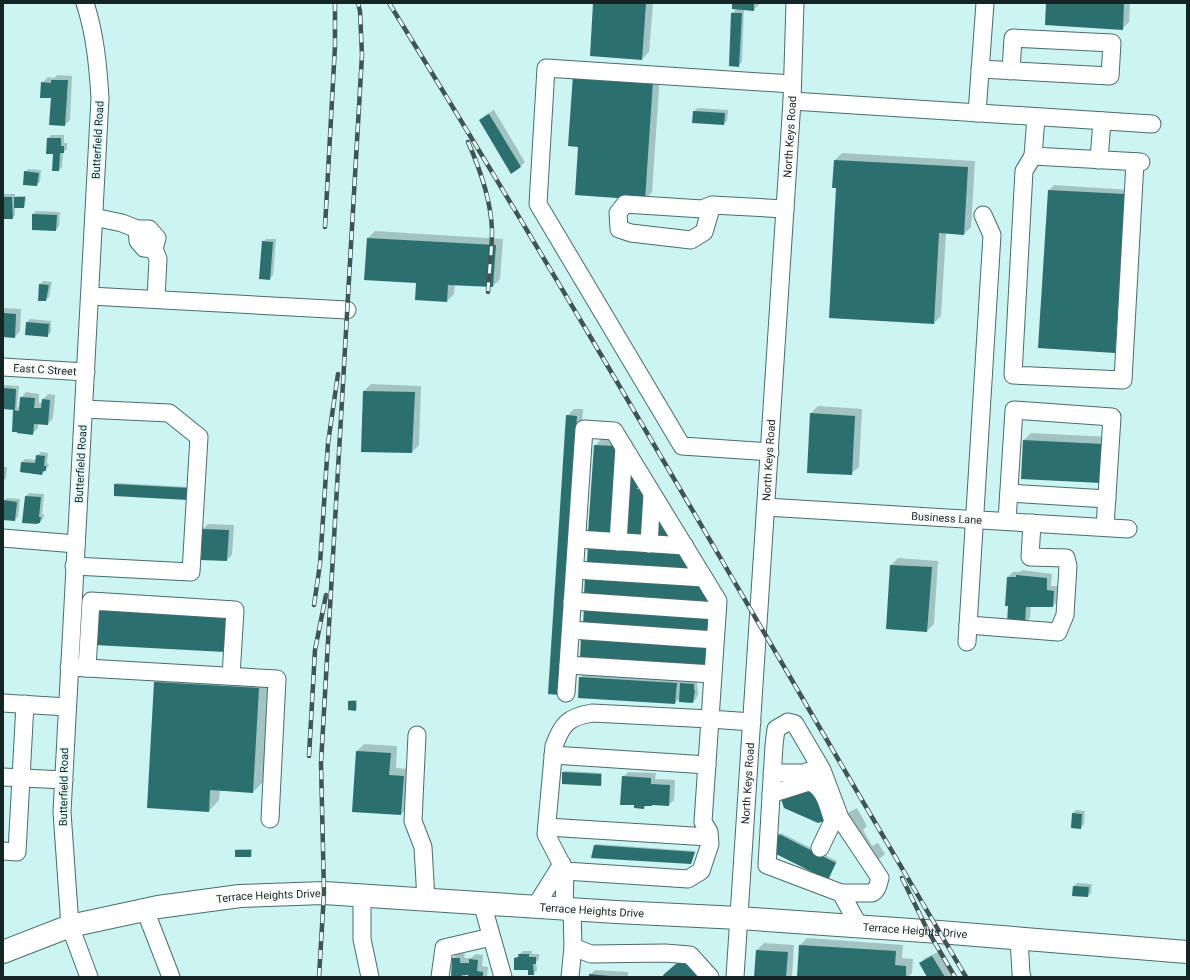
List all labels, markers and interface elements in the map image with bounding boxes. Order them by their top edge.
street label: North Keys Road [781,96,799,178]
street label: Butterfield Road [89,100,107,180]
street label: East C Street [13,361,77,378]
street label: North Keys Road [759,419,778,501]
street label: Butterfield Road [72,424,90,504]
street label: Business Lane [911,509,983,527]
street label: North Keys Road [738,742,757,825]
street label: Butterfield Road [57,748,71,826]
street label: Terrace Heights Drive [215,887,321,906]
street label: Terrace Heights Drive [539,901,645,920]
street label: Terrace Heights Drive [862,920,968,941]

